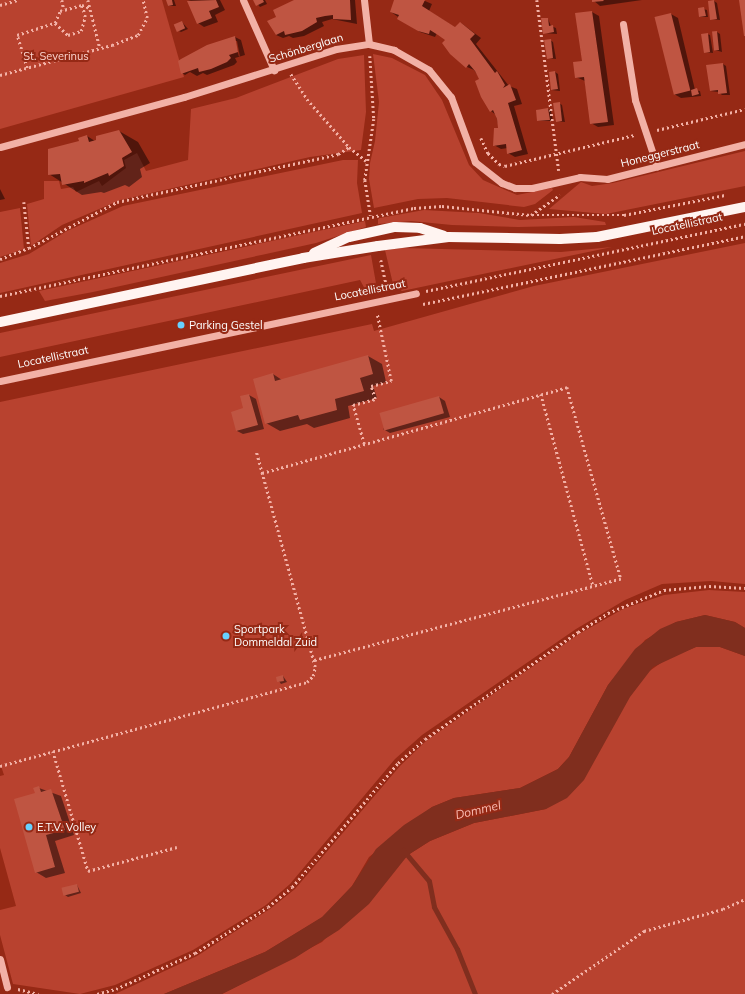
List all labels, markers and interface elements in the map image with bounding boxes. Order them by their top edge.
street label: Schönberglaan [267,30,345,66]
park label: St. Severinus [23,49,89,63]
street label: Honeggerstraat [619,138,701,170]
street label: Locatellistraat [650,210,724,238]
street label: Locatellistraat [333,277,407,303]
place label: Parking Gestel [189,318,263,332]
marker: Parking Gestel [176,320,186,330]
street label: Locatellistraat [16,343,90,371]
place label: Sportpark Dommeldal Zuid [234,623,317,649]
marker: Sportpark Dommeldal Zuid [221,631,231,641]
water label: Dommel [454,798,502,822]
place label: E.T.V. Volley [37,820,96,834]
marker: E.T.V. Volley [24,822,34,832]

